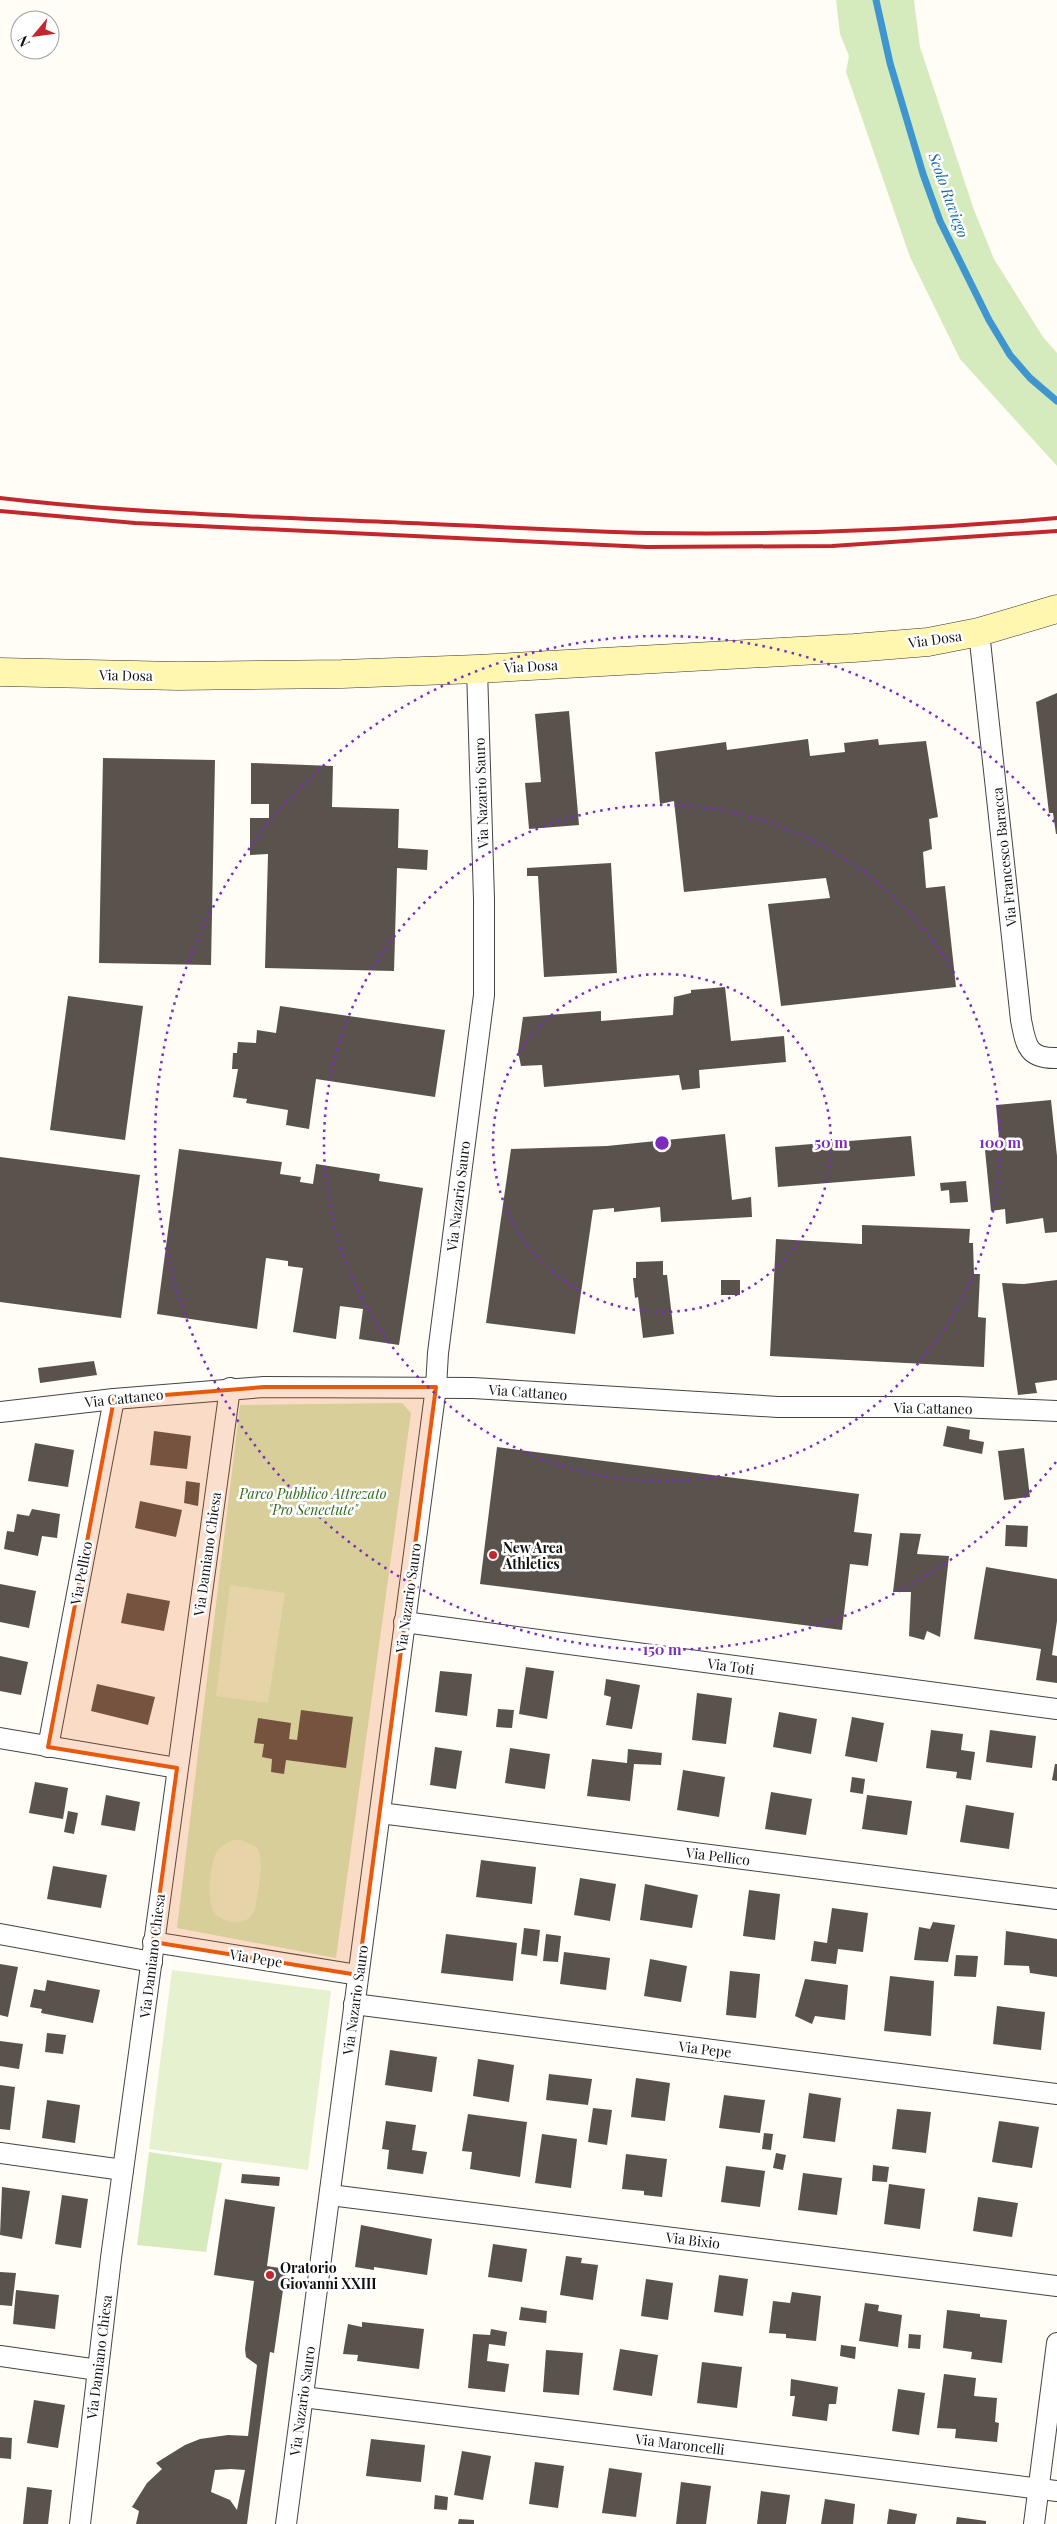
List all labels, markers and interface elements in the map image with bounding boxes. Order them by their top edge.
north arrow [10,10,60,60]
text: N [12,33,34,51]
water label: Scolo Ruviego [924,149,974,240]
street label: Via Dosa [906,626,963,652]
street label: Via Dosa [503,655,558,677]
street label: Via Dosa [98,665,153,685]
street label: Via Nazario Sauro [470,737,492,850]
street label: Via Francesco Baracca [987,786,1021,929]
text: 50 m [814,1132,848,1152]
text: 100 m [979,1132,1022,1152]
centre of rings [653,1134,671,1152]
street label: Via Nazario Sauro [442,1140,474,1253]
street label: Via Cattaneo [487,1380,568,1404]
street label: Via Cattaneo [83,1384,165,1412]
street label: Via Cattaneo [892,1398,973,1418]
park label: Parco Pubblico Attrezato "Pro Senectute" [238,1484,387,1519]
street label: Via Damiano Chiesa [189,1491,225,1618]
place label: New Area Athletics [502,1538,564,1573]
street label: Via Pellico [65,1539,97,1607]
street label: Via Nazario Sauro [391,1541,425,1655]
marker: New Area Athletics [487,1549,499,1561]
text: 150 m [642,1639,682,1659]
street label: Via Toti [705,1653,756,1679]
street label: Via Pellico [684,1843,752,1869]
street label: Via Damiano Chiesa [135,1893,169,2020]
street label: Via Nazario Sauro [338,1943,372,2057]
street label: Via Pepe [227,1944,284,1972]
street label: Via Pepe [676,2036,733,2062]
street label: Via Bixio [664,2227,722,2253]
place label: Oratorio Giovanni XXIII [280,2258,376,2293]
marker: Oratorio Giovanni XXIII [264,2269,276,2281]
street label: Via Damiano Chiesa [82,2294,116,2421]
street label: Via Nazario Sauro [285,2344,319,2458]
street label: Via Maroncelli [633,2429,726,2459]

